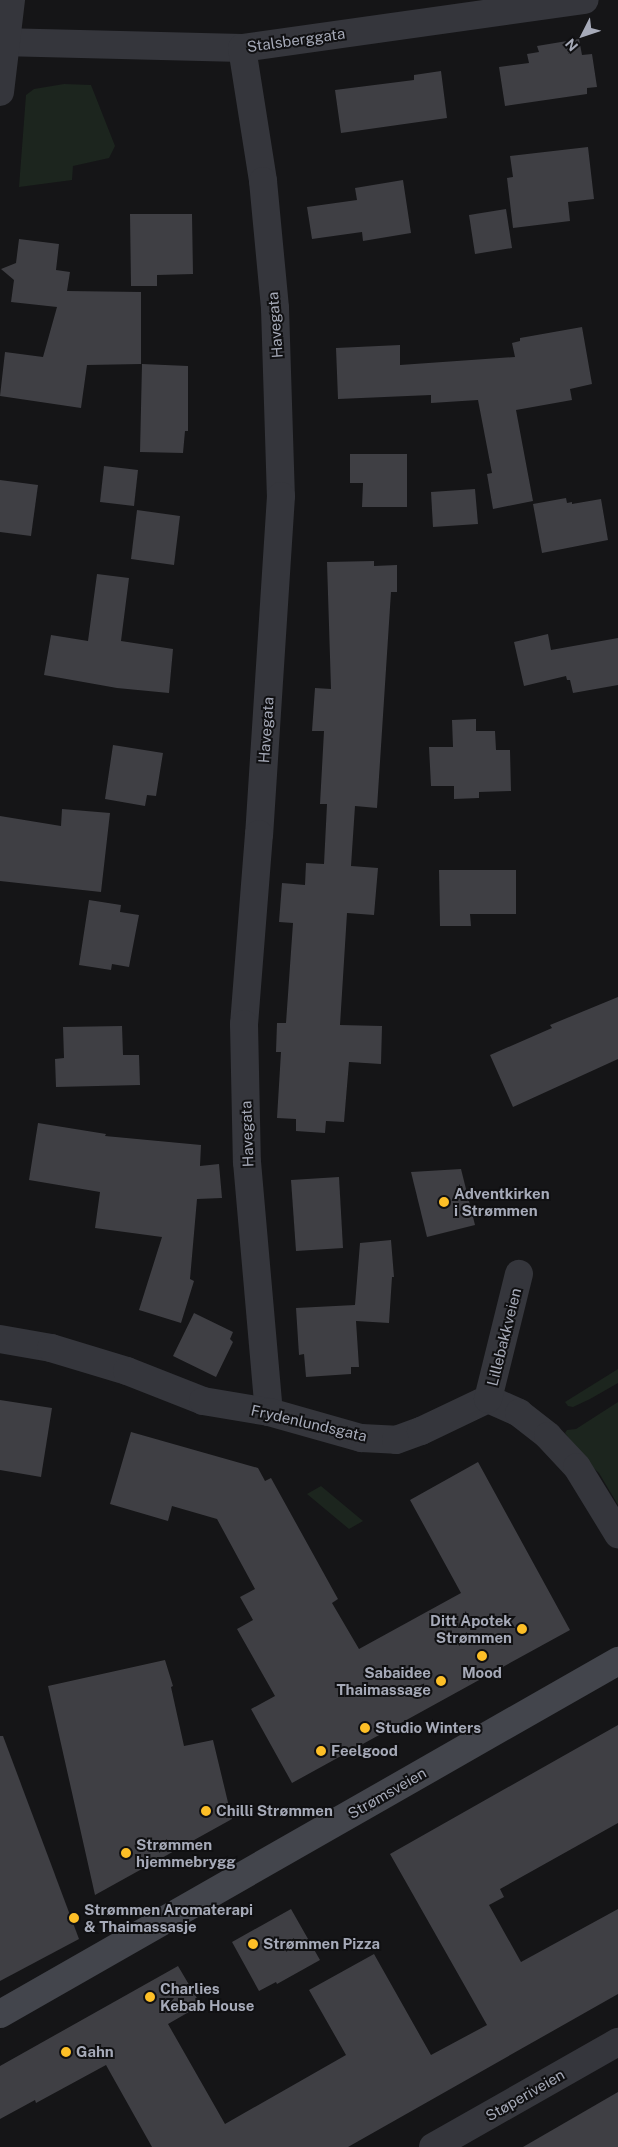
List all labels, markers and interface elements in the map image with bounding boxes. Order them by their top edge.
north arrow [558,10,608,60]
street label: Stalsberggata [246,24,346,56]
text: N [562,35,581,54]
street label: Havegata [264,291,286,359]
street label: Havegata [255,696,277,764]
street label: Havegata [237,1100,257,1168]
place label: Adventkirken i Strømmen [454,1184,550,1219]
marker: Adventkirken i Strømmen [438,1196,450,1208]
street label: Lillebakkveien [483,1286,525,1388]
street label: Frydenlundsgata [249,1401,369,1445]
place label: Ditt Apotek Strømmen [430,1611,512,1646]
marker: Ditt Apotek Strømmen [516,1623,528,1635]
marker: Mood [476,1650,488,1662]
place label: Sabaidee Thaimassage [336,1663,431,1698]
place label: Mood [462,1664,502,1682]
marker: Sabaidee Thaimassage [435,1675,447,1687]
place label: Studio Winters [375,1719,481,1737]
marker: Studio Winters [359,1722,371,1734]
place label: Feelgood [331,1742,398,1760]
marker: Feelgood [315,1745,327,1757]
street label: Strømsveien [345,1763,429,1823]
place label: Chilli Strømmen [216,1802,333,1820]
marker: Chilli Strømmen [200,1805,212,1817]
place label: Strømmen hjemmebrygg [136,1835,236,1870]
marker: Strømmen hjemmebrygg [120,1847,132,1859]
place label: Strømmen Aromaterapi & Thaimassasje [84,1900,253,1935]
marker: Strømmen Aromaterapi & Thaimassasje [68,1912,80,1924]
place label: Strømmen Pizza [263,1935,380,1953]
marker: Strømmen Pizza [247,1938,259,1950]
place label: Charlies Kebab House [160,1979,254,2014]
marker: Charlies Kebab House [144,1991,156,2003]
place label: Gahn [76,2043,114,2061]
marker: Gahn [60,2046,72,2058]
street label: Støperiveien [482,2065,568,2125]

